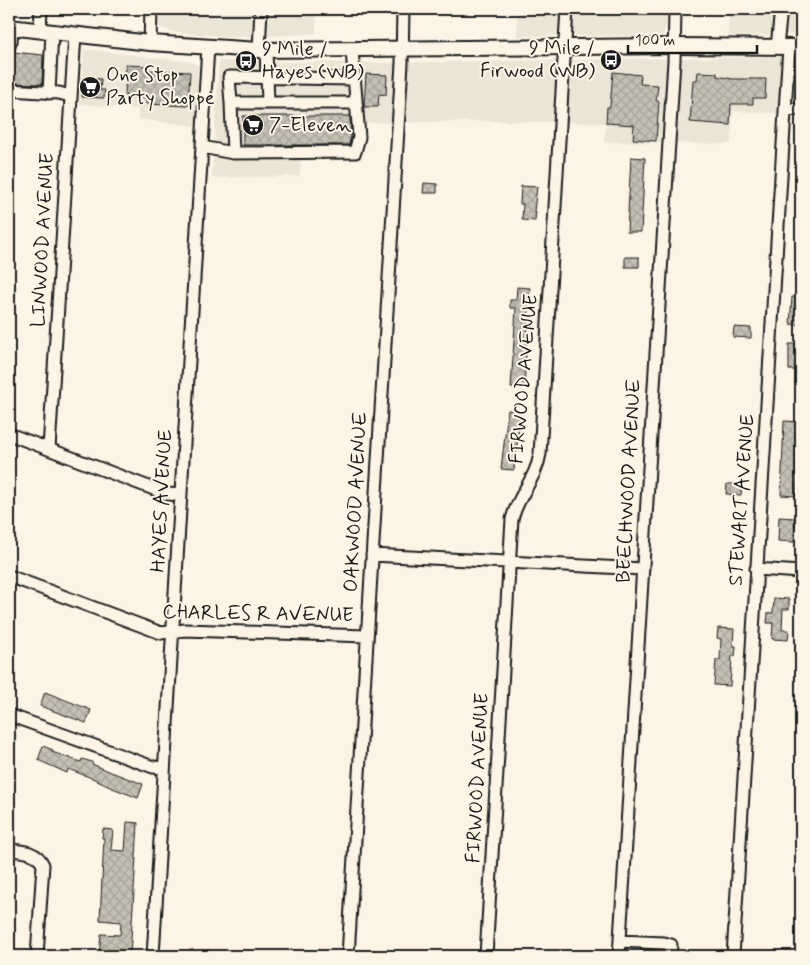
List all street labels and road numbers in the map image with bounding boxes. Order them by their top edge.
street label: LINWOOD AVENUE [25,152,61,328]
street label: FIRWOOD AVENUE [503,293,545,465]
street label: BEECHWOOD AVENUE [610,378,648,584]
street label: OAKWOOD AVENUE [338,411,374,593]
street label: STEWART AVENUE [723,413,761,587]
street label: HAYES AVENUE [145,429,179,573]
street label: CHARLES R AVENUE [162,599,354,629]
street label: FIRWOOD AVENUE [460,692,496,864]

